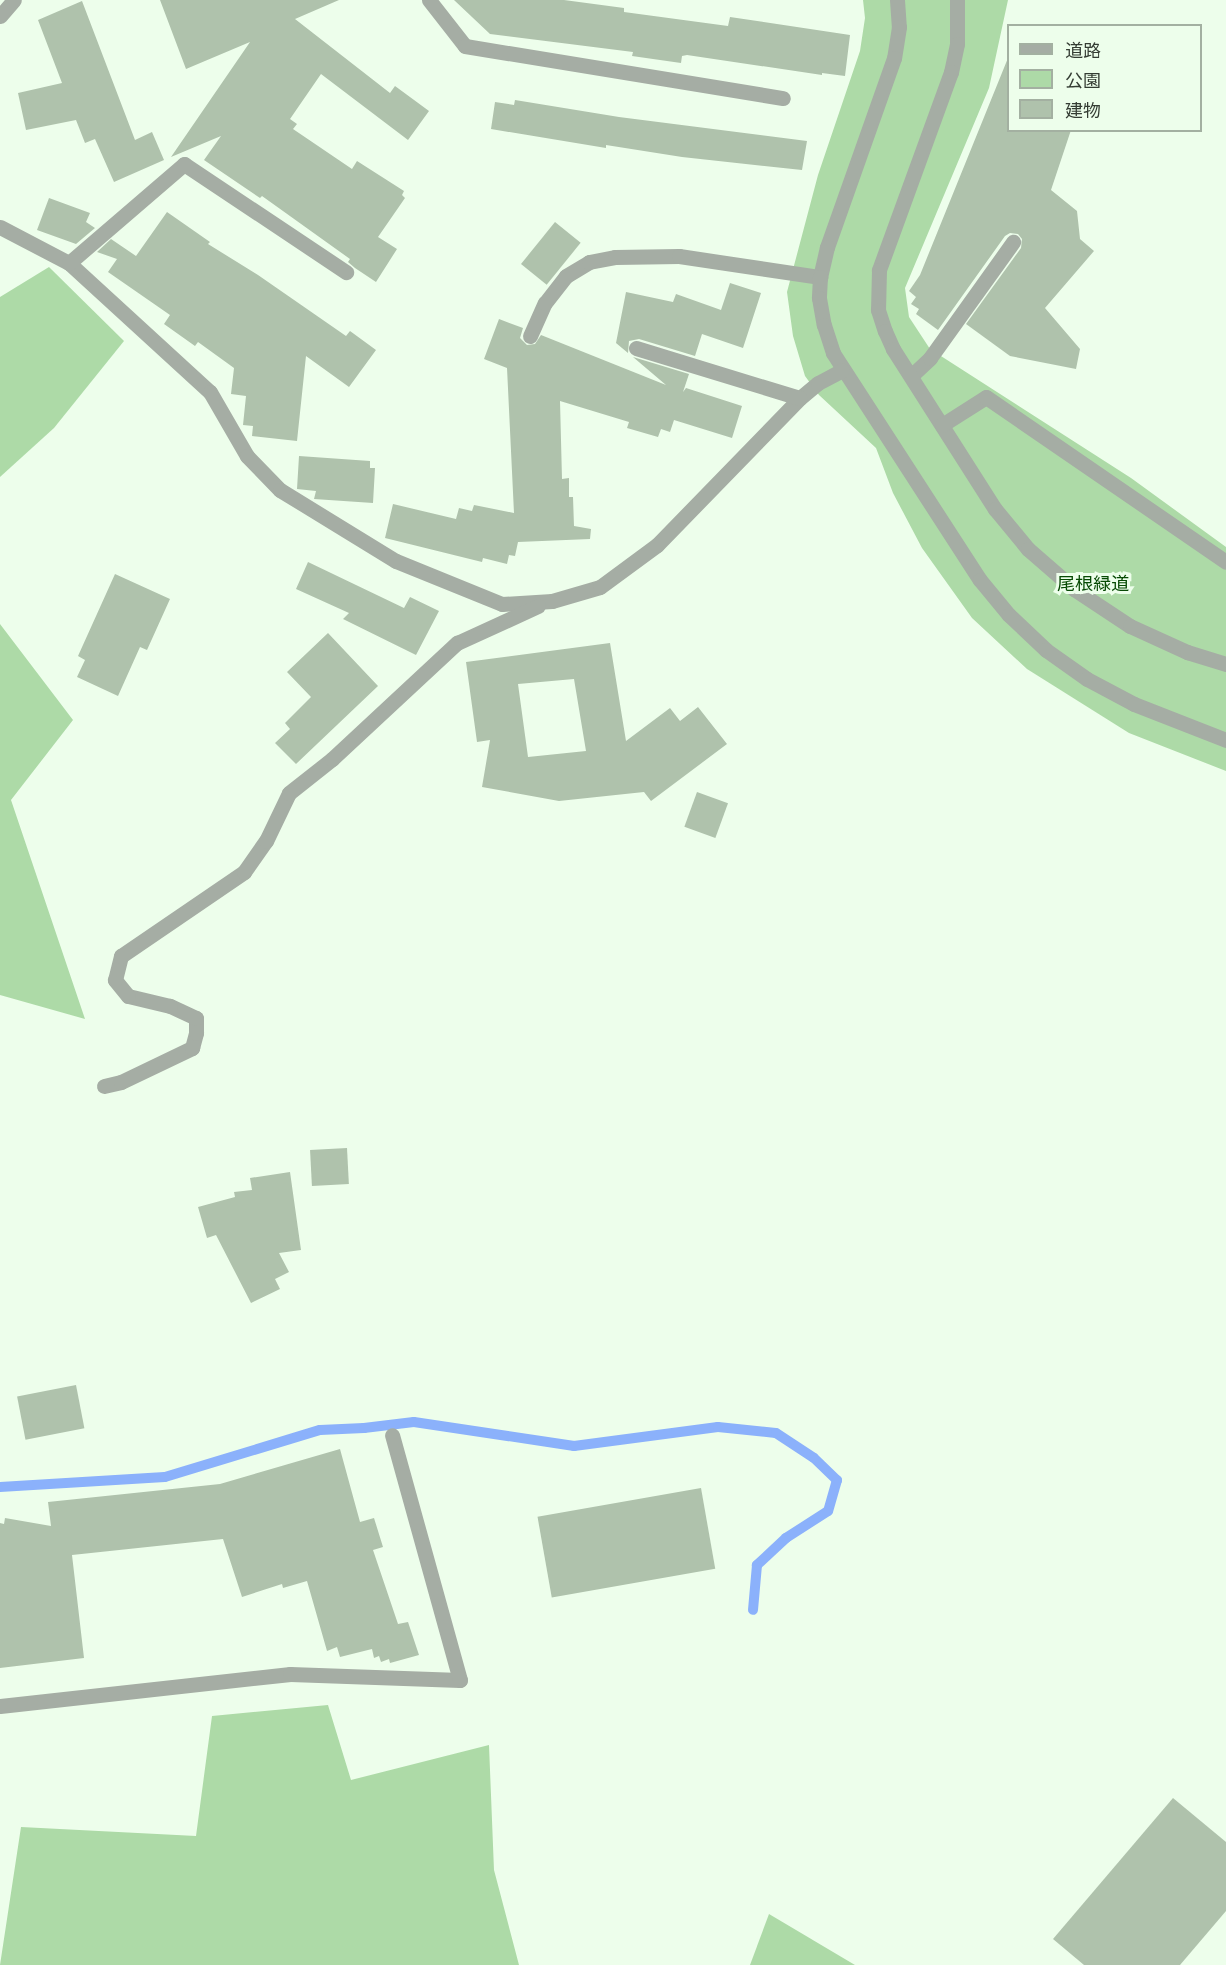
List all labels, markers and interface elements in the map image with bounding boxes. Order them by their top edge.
legend [1007,24,1202,132]
text: 道路 [1065,40,1101,61]
text: 公園 [1065,70,1101,91]
text: 建物 [1065,100,1101,121]
park label: 尾根緑道 [1057,573,1129,595]

